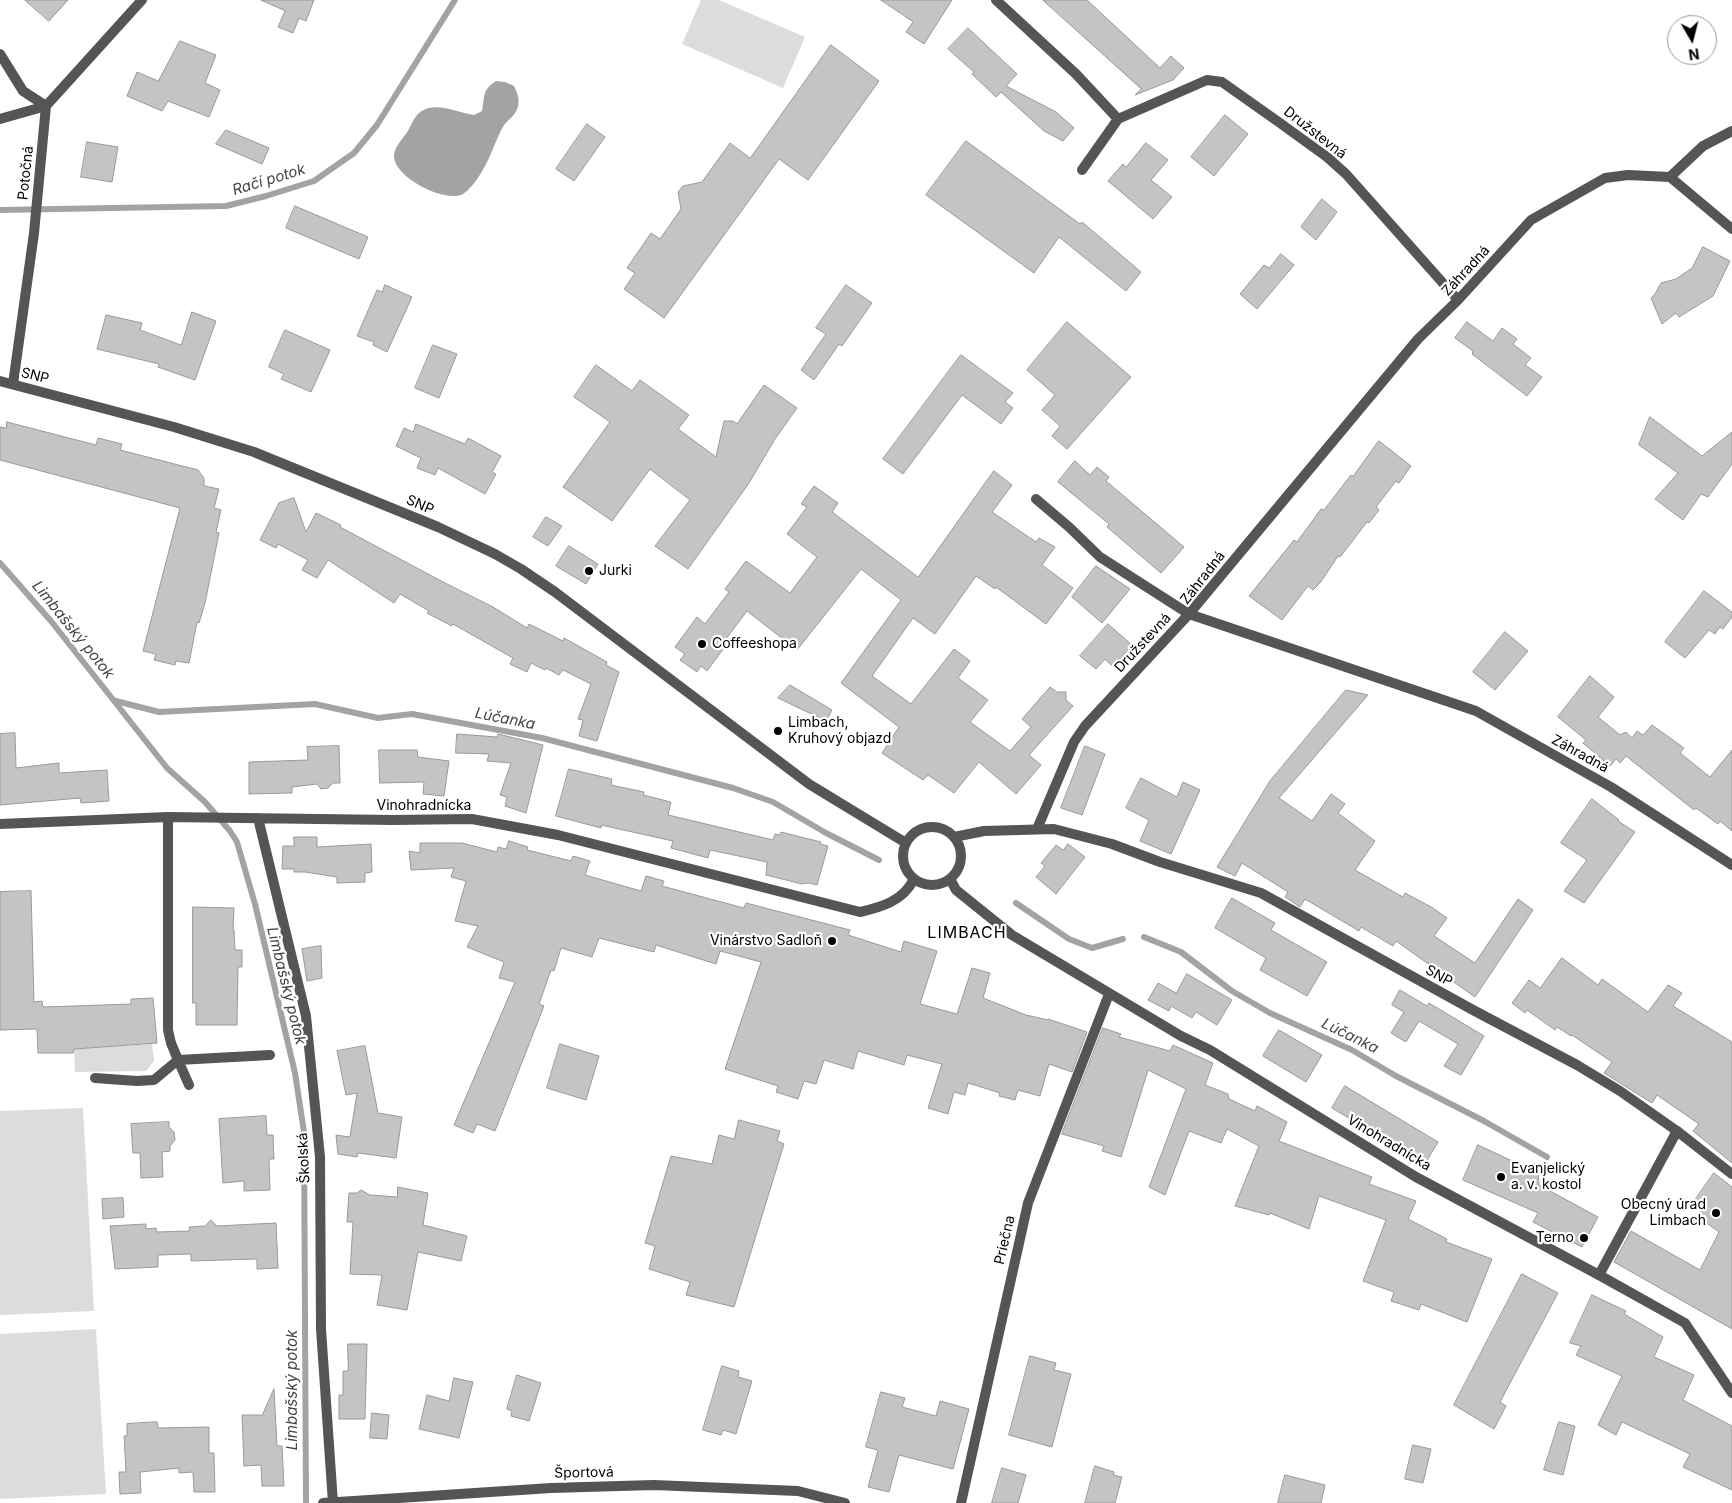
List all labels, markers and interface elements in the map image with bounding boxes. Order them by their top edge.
north arrow [1667,15,1717,65]
text: N [1688,45,1700,64]
street label: Družstevná [1280,103,1350,163]
street label: Potočná [15,145,37,201]
water label: Račí potok [230,160,308,200]
street label: Záhradná [1438,242,1494,300]
street label: SNP [19,364,51,388]
street label: SNP [404,492,436,518]
street label: Záhradná [1177,548,1229,608]
place label: Jurki [599,563,632,579]
marker: Jurki [583,565,595,577]
water label: Limbašský potok [28,577,118,683]
street label: Družstevná [1111,610,1175,676]
place label: Coffeeshopa [712,636,797,652]
marker: Coffeeshopa [696,638,708,650]
water label: Lúčanka [473,704,537,734]
place label: Limbach, Kruhový objazd [788,715,891,748]
marker: Limbach, Kruhový objazd [772,725,784,737]
street label: Záhradná [1548,731,1612,777]
street label: Vinohradnícka [377,798,471,814]
district label: LIMBACH [926,923,1008,943]
water label: Limbašský potok [263,925,309,1047]
place label: Vinárstvo Sadloň [710,933,822,949]
marker: Vinárstvo Sadloň [826,935,838,947]
street label: SNP [1422,962,1456,990]
water label: Lúčanka [1319,1015,1381,1057]
street label: Vinohradnícka [1344,1111,1434,1175]
street label: Školská [294,1132,314,1184]
place label: Evanjelický a. v. kostol [1511,1161,1585,1194]
marker: Evanjelický a. v. kostol [1495,1171,1507,1183]
place label: Obecný úrad Limbach [1621,1197,1706,1230]
marker: Obecný úrad Limbach [1710,1207,1722,1219]
street label: Priečna [991,1214,1019,1266]
place label: Terno [1536,1230,1574,1246]
marker: Terno [1578,1232,1590,1244]
water label: Limbašský potok [283,1330,301,1450]
street label: Športová [554,1464,614,1482]

